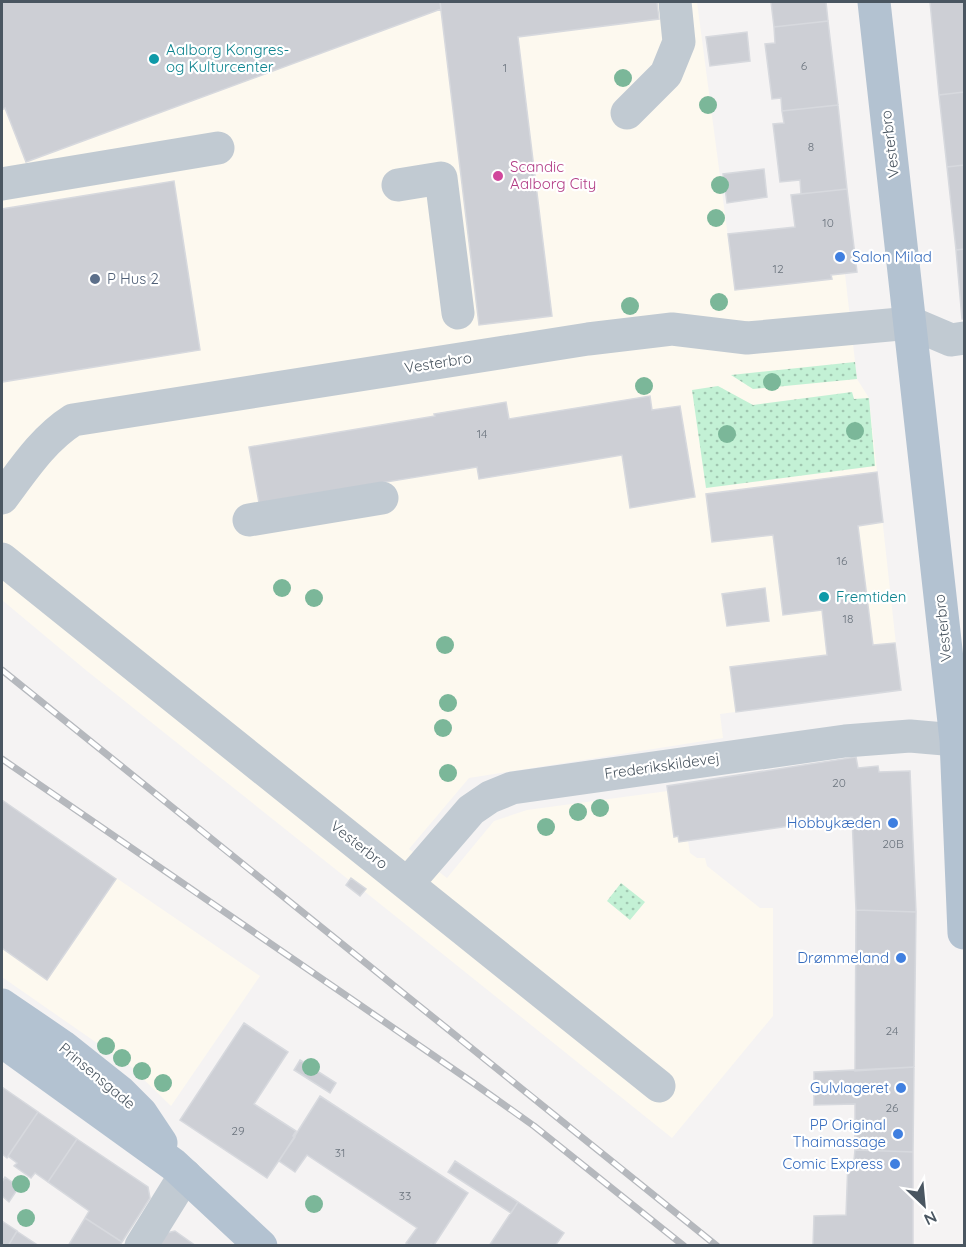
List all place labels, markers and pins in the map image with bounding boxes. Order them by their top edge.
place label: Aalborg Kongres- og Kulturcenter [166,40,289,76]
marker: Aalborg Kongres- og Kulturcenter [147,52,161,66]
place label: Scandic Aalborg City [510,157,596,193]
marker: Scandic Aalborg City [491,169,505,183]
place label: Salon Milad [852,247,932,266]
marker: Salon Milad [833,250,847,264]
place label: P Hus 2 [107,269,159,288]
marker: P Hus 2 [88,272,102,286]
place label: Fremtiden [836,587,907,606]
marker: Fremtiden [817,590,831,604]
place label: Hobbykæden [787,813,881,832]
marker: Hobbykæden [886,816,900,830]
place label: Drømmeland [797,948,889,967]
marker: Drømmeland [894,951,908,965]
place label: Gulvlageret [810,1078,889,1097]
marker: Gulvlageret [894,1081,908,1095]
place label: PP Original Thaimassage [793,1115,886,1151]
marker: PP Original Thaimassage [891,1127,905,1141]
place label: Comic Express [783,1154,883,1173]
marker: Comic Express [888,1157,902,1171]

